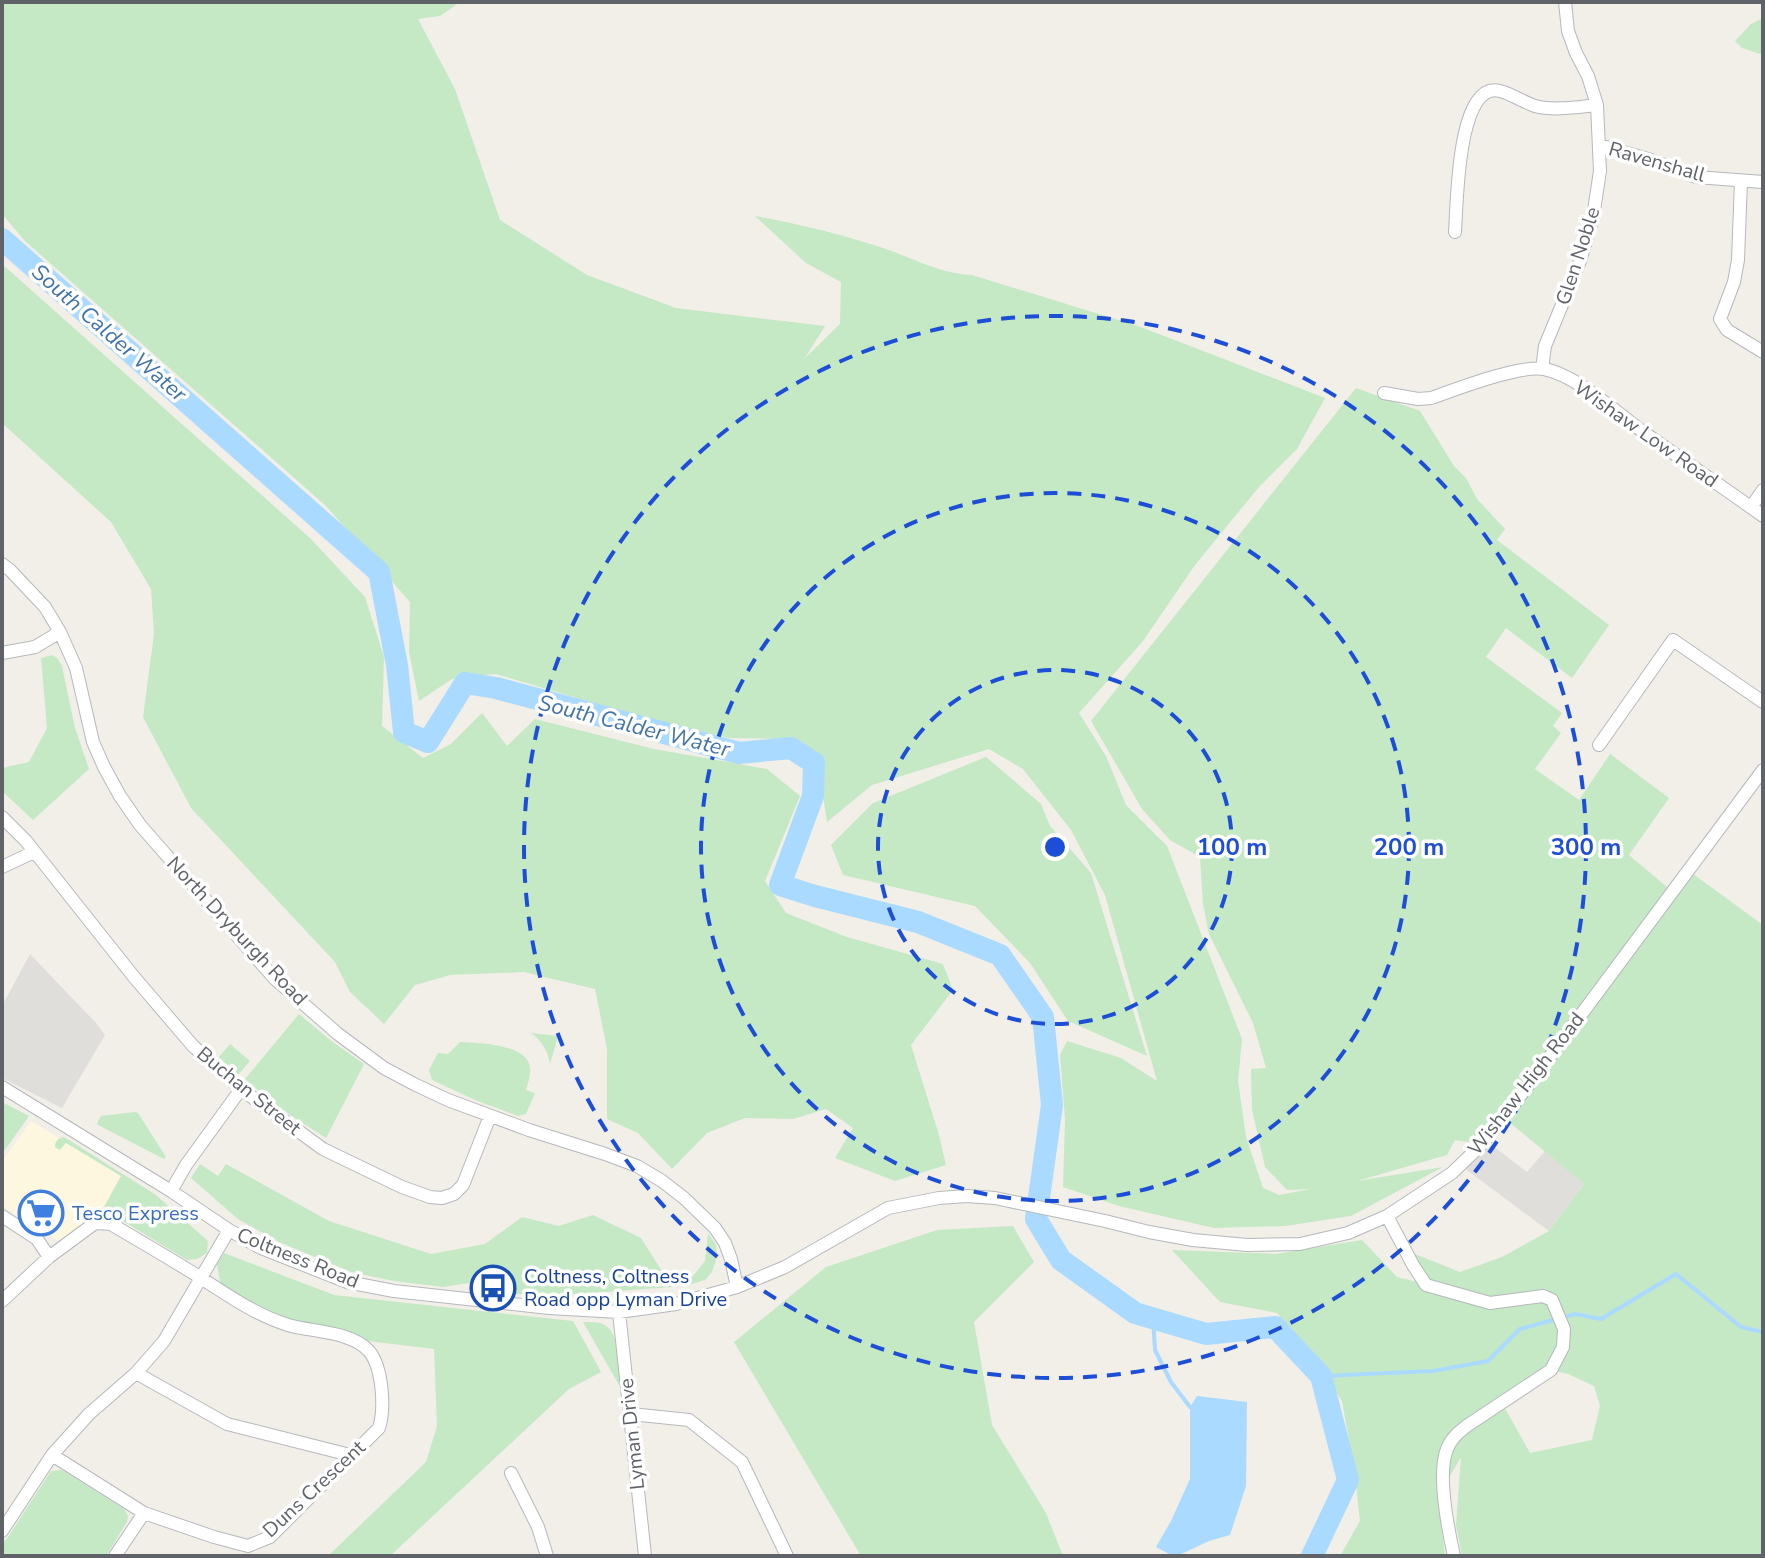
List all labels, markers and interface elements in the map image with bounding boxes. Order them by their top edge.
street label: Ravenshall [1605,135,1709,189]
street label: Glen Noble [1549,204,1607,308]
water label: South Calder Water [25,257,194,409]
street label: Wishaw Low Road [1568,374,1724,494]
water label: South Calder Water [535,688,734,765]
text: 100 m [1197,831,1267,863]
text: 200 m [1374,831,1444,863]
text: 300 m [1551,831,1621,863]
centre of rings [1041,833,1069,861]
street label: North Dryburgh Road [161,851,313,1011]
street label: Wishaw High Road [1462,1007,1590,1161]
street label: Buchan Street [191,1041,308,1142]
supermarket icon: Tesco Express [17,1189,65,1237]
place label: Tesco Express [72,1200,199,1227]
street label: Coltness Road [233,1221,363,1295]
place label: Coltness, Coltness Road opp Lyman Drive [524,1263,727,1313]
bus stop icon: Coltness, Coltness Road opp Lyman Drive [469,1264,517,1312]
street label: Lyman Drive [613,1377,651,1491]
street label: Duns Crescent [257,1434,372,1544]

